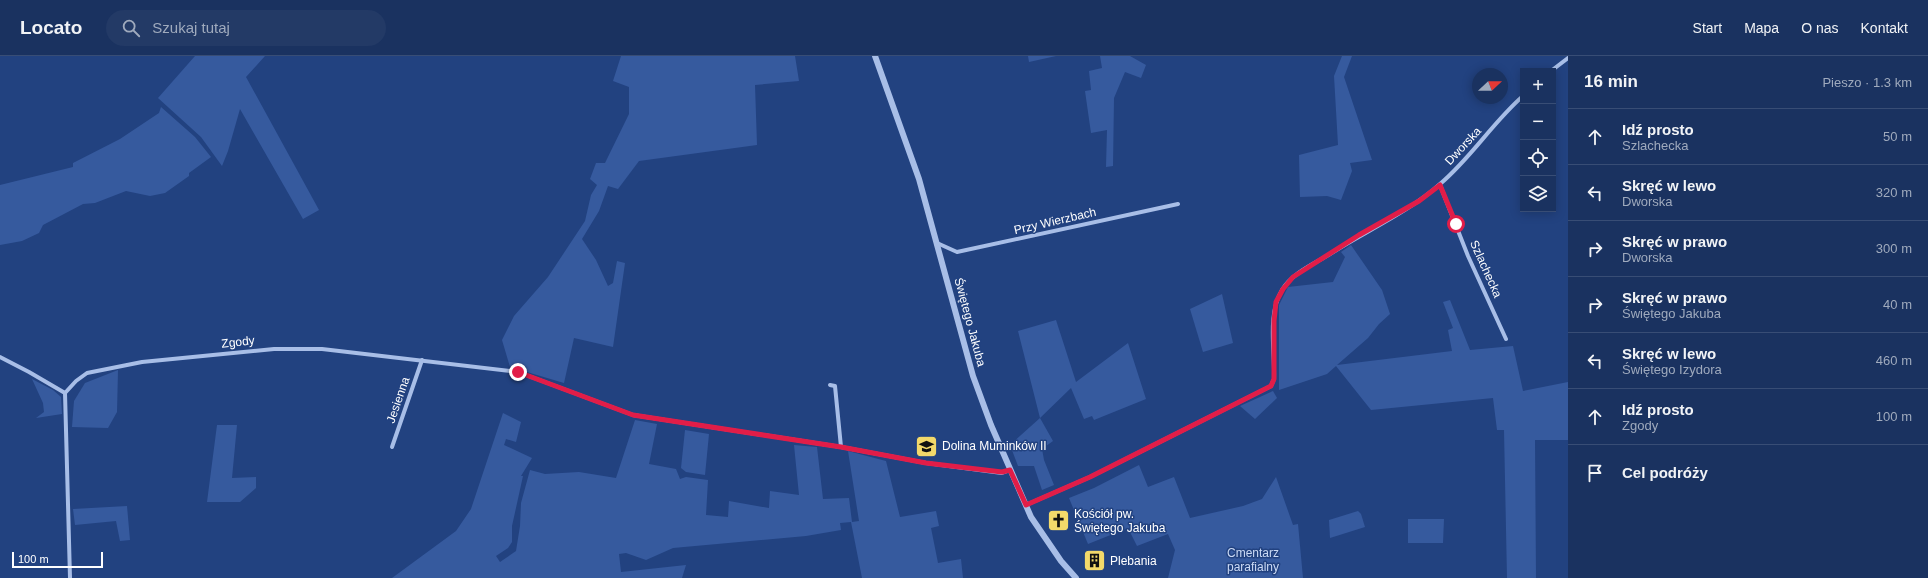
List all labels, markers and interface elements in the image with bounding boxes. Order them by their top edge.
search box [106,10,386,46]
text: Locato [20,17,82,38]
icon: search [120,17,142,39]
text: Szukaj tutaj [152,19,230,36]
text: Start [1693,20,1722,36]
text: Mapa [1744,20,1779,36]
text: O nas [1801,20,1839,36]
text: Kontakt [1861,20,1908,36]
north arrow [1472,68,1508,104]
map controls [1520,68,1556,212]
button: + [1520,68,1556,104]
text: 16 min [1584,72,1638,91]
text: Pieszo · 1.3 km [1822,75,1912,90]
button: − [1520,104,1556,140]
text: Idź prosto [1622,121,1694,138]
street label: Dworska [1442,124,1484,168]
icon: ahead [1584,126,1606,148]
text: 50 m [1883,129,1912,144]
text: Szlachecka [1622,138,1688,153]
button: locate [1520,140,1556,176]
button: layers [1520,176,1556,212]
text: Skręć w lewo [1622,177,1716,194]
icon: left [1584,182,1606,204]
text: 320 m [1876,185,1912,200]
text: Dworska [1622,194,1673,209]
street label: Przy Wierzbach [1012,205,1098,237]
route start [1447,215,1465,233]
text: Skręć w prawo [1622,233,1727,250]
street label: Szlachecka [1467,238,1505,300]
icon: right [1584,238,1606,260]
text: 300 m [1876,241,1912,256]
text: Dworska [1622,250,1673,265]
street label: Świętego Jakuba [951,276,990,368]
text: Skręć w prawo [1622,289,1727,306]
icon: right [1584,294,1606,316]
text: 40 m [1883,297,1912,312]
text: Świętego Jakuba [1622,306,1721,321]
street label: Zgody [221,333,255,351]
text: Skręć w lewo [1622,345,1716,362]
icon: left [1584,350,1606,372]
text: 460 m [1876,353,1912,368]
text: Świętego Izydora [1622,362,1722,377]
route end [509,363,527,381]
street label: Jesienna [384,375,413,425]
text: Idź prosto [1622,401,1694,418]
icon: ahead [1584,406,1606,428]
text: 100 m [1876,409,1912,424]
text: Zgody [1622,418,1658,433]
school or university icon: Dolina Muminków II [913,433,939,459]
place label: Dolina Muminków II [942,439,1047,453]
icon: arrive [1584,462,1606,484]
text: Cel podróży [1622,464,1708,481]
place label: Kościół pw. Świętego Jakuba [1074,507,1166,535]
church icon: Kościół pw. Świętego Jakuba [1046,508,1072,534]
park label: Cmentarz parafialny [1227,546,1279,574]
building icon: Plebania [1081,548,1107,574]
scale bar [12,550,103,569]
text: 100 m [18,553,49,565]
place label: Plebania [1110,554,1157,568]

